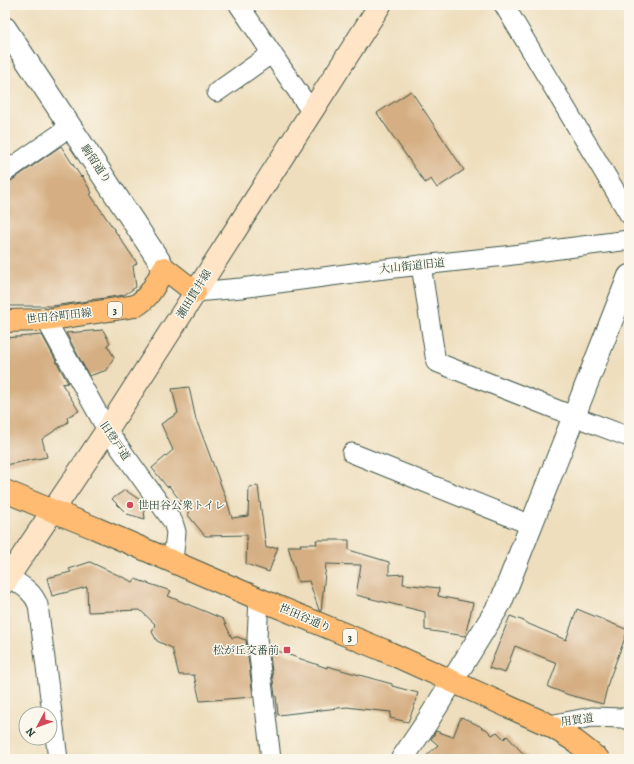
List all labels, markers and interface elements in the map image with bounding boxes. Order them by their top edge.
street label: 駒留通り [77,142,115,186]
street label: 大山街道旧道 [378,255,446,277]
street label: 瀬田貫井線 [173,267,215,321]
road number: 3 [108,302,122,318]
street label: 世田谷町田線 [25,305,93,327]
street label: 旧登戸道 [96,419,134,463]
place label: 世田谷公衆トイレ [138,498,225,513]
marker: 世田谷公衆トイレ [125,500,135,510]
street label: 世田谷通り [277,600,333,636]
road number: 3 [343,629,357,645]
place label: 松が丘交番前 [213,643,279,658]
marker: 松が丘交番前 [282,645,292,655]
north arrow [18,706,58,746]
street label: 用賀道 [560,710,594,730]
text: N [23,724,39,740]

